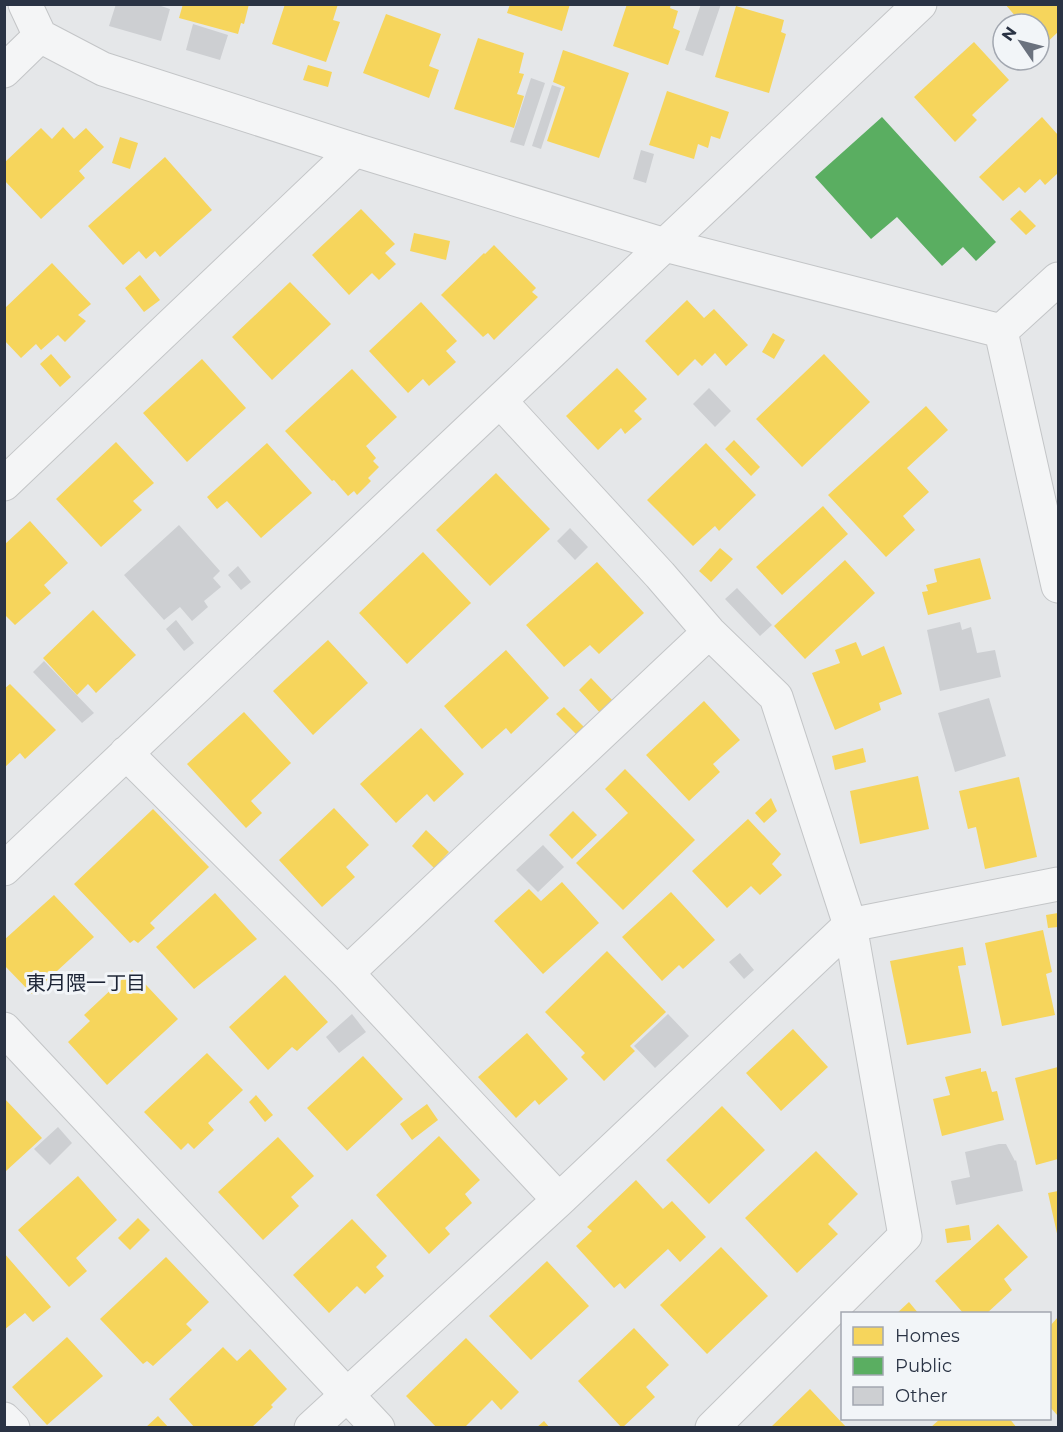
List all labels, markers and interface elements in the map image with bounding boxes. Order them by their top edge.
north arrow [991,12,1051,72]
text: N [998,23,1021,44]
district label: 東月隈一丁目 [26,971,146,995]
legend [841,1312,1051,1420]
text: Homes [895,1325,960,1347]
text: Public [895,1355,952,1377]
text: Other [895,1385,948,1407]

